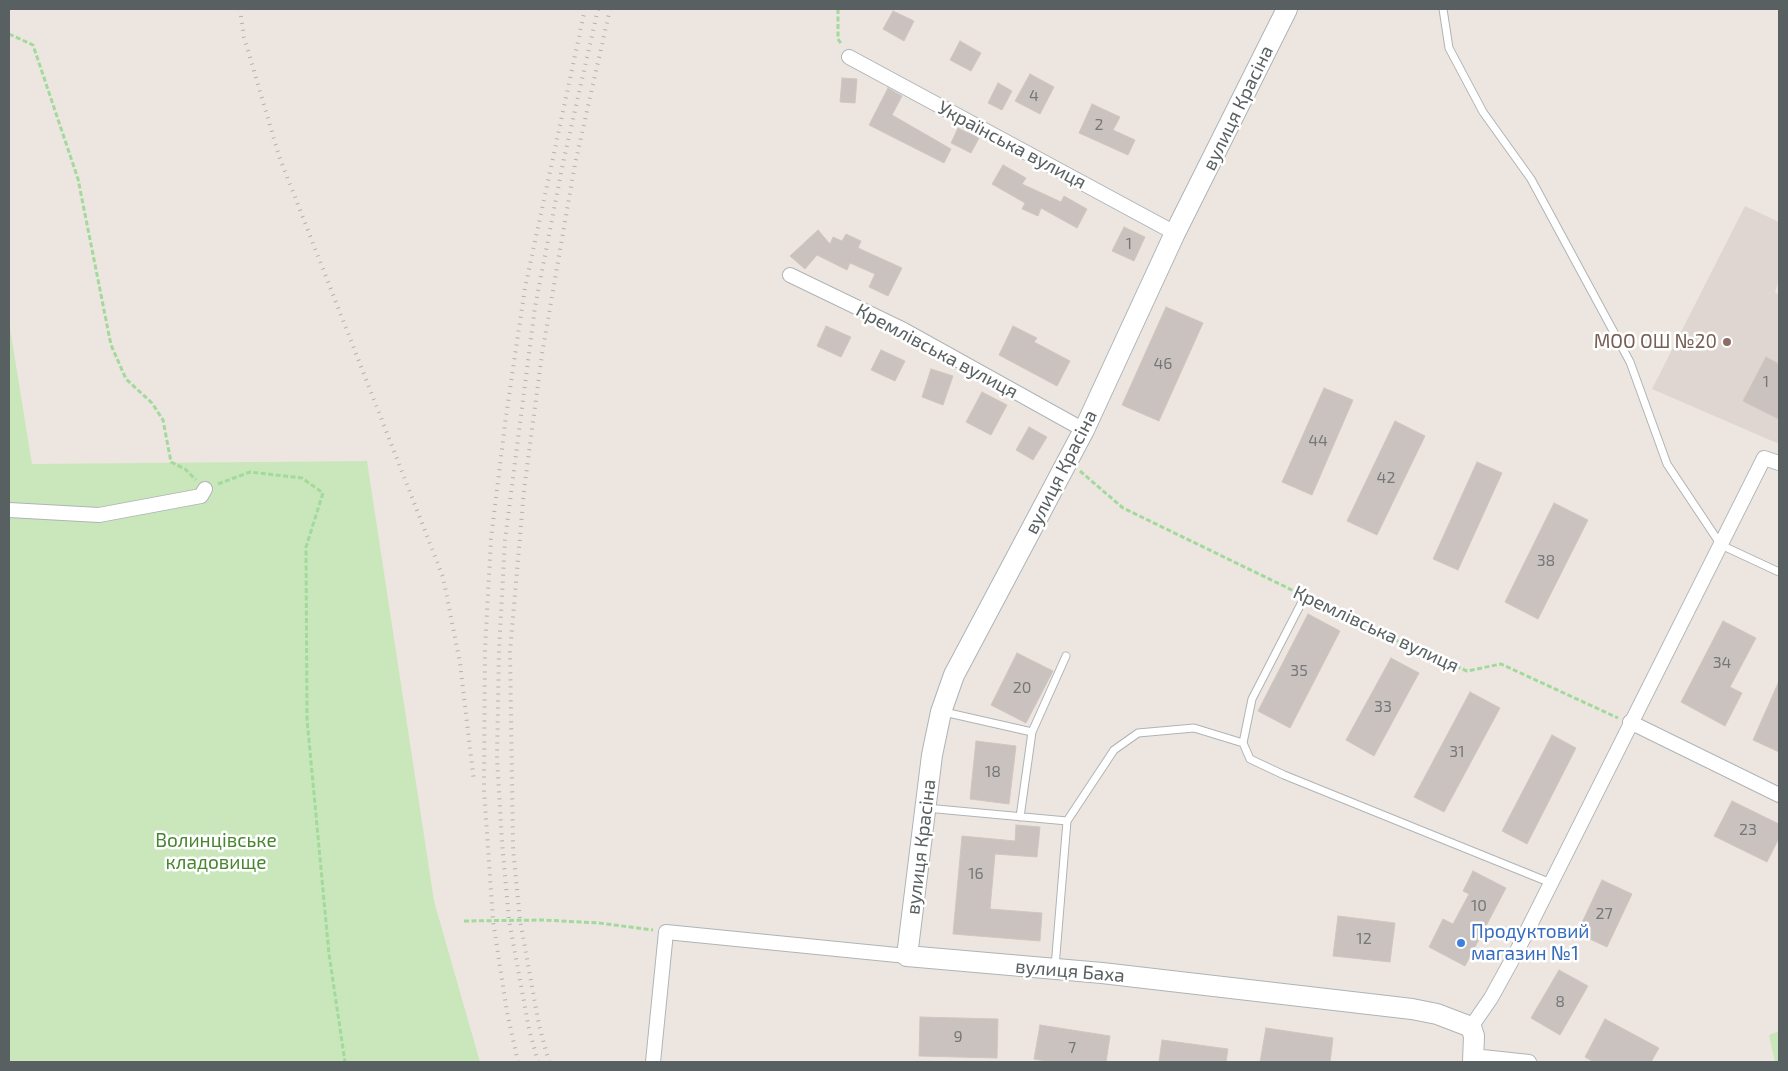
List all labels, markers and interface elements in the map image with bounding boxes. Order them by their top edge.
street label: вулиця Красіна [1198,42,1278,174]
house number: 4 [1029,86,1039,106]
street label: Українська вулиця [934,96,1090,194]
house number: 2 [1095,115,1103,135]
house number: 1 [1126,234,1132,254]
street label: Кремлівська вулиця [852,299,1022,403]
place label: МОО ОШ №20 [1594,331,1717,353]
marker: МОО ОШ №20 [1721,336,1733,348]
house number: 46 [1154,354,1172,374]
house number: 1 [1763,372,1769,392]
street label: вулиця Красіна [1020,406,1102,538]
house number: 44 [1308,431,1328,451]
house number: 42 [1377,468,1395,488]
house number: 38 [1537,551,1555,571]
street label: Кремлівська вулиця [1289,581,1463,677]
house number: 34 [1713,653,1731,673]
house number: 35 [1290,661,1308,681]
house number: 20 [1013,678,1031,698]
house number: 33 [1374,697,1392,717]
house number: 31 [1449,742,1465,762]
house number: 18 [985,762,1001,782]
street label: вулиця Красіна [901,778,941,916]
house number: 23 [1739,820,1757,840]
park label: Волинцівське кладовище [155,830,277,874]
house number: 16 [968,864,984,884]
house number: 10 [1471,896,1487,916]
house number: 27 [1595,904,1613,924]
place label: Продуктовий магазин №1 [1471,921,1589,965]
house number: 12 [1356,929,1372,949]
marker: Продуктовий магазин №1 [1455,937,1467,949]
street label: вулиця Баха [1014,955,1126,987]
house number: 8 [1555,992,1565,1012]
house number: 9 [953,1027,963,1047]
house number: 7 [1068,1038,1076,1058]

